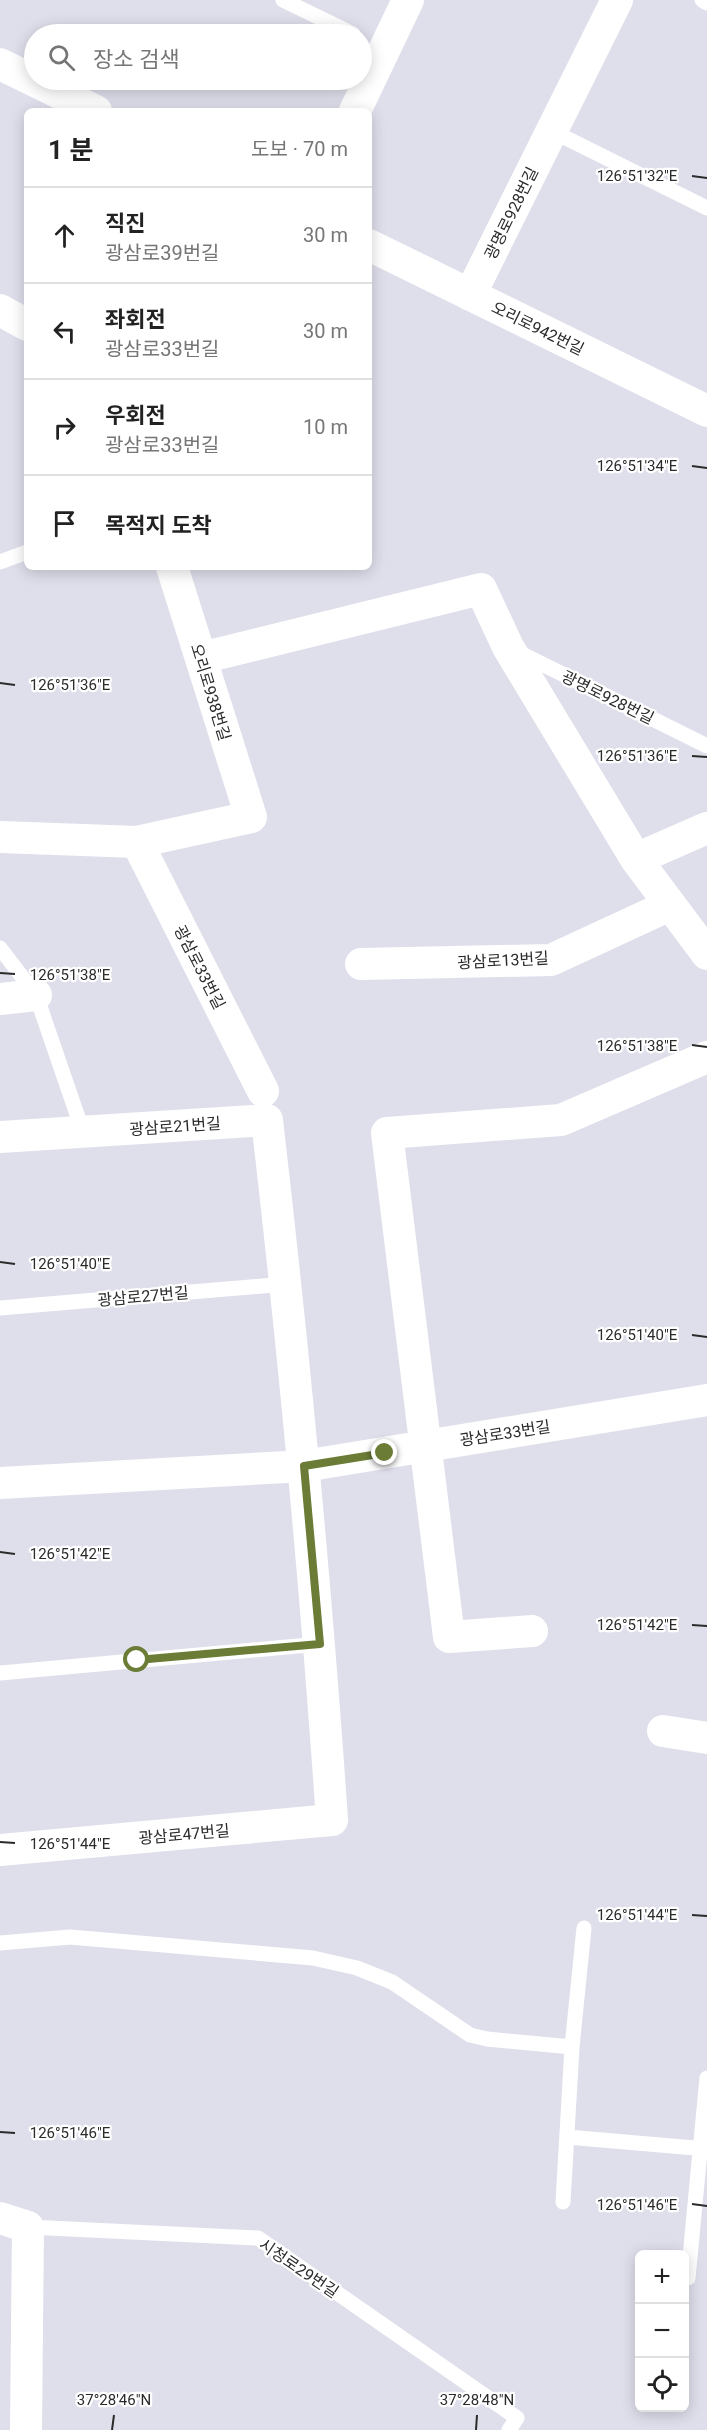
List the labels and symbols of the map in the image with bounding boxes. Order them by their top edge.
street label: 광명로928번길 [481,164,542,263]
text: 126°51'32"E [597,167,678,185]
street label: 오리로942번길 [488,298,587,359]
text: 126°51'34"E [597,457,678,475]
street label: 오리로938번길 [187,641,234,743]
street label: 광명로928번길 [558,667,657,728]
text: 126°51'36"E [30,676,111,694]
text: 126°51'36"E [597,747,678,765]
street label: 광삼로33번길 [170,922,229,1012]
street label: 광삼로13번길 [457,949,549,972]
text: 126°51'38"E [30,966,111,984]
text: 126°51'38"E [597,1037,678,1055]
street label: 광삼로21번길 [129,1114,221,1139]
text: 126°51'40"E [30,1255,111,1273]
street label: 광삼로27번길 [97,1283,189,1310]
text: 126°51'40"E [597,1326,678,1344]
street label: 광삼로33번길 [458,1417,552,1450]
route end [371,1439,397,1465]
text: 126°51'42"E [30,1545,111,1563]
text: 126°51'42"E [597,1616,678,1634]
route start [123,1646,149,1672]
street label: 광삼로47번길 [138,1821,230,1848]
text: 126°51'44"E [30,1835,111,1853]
text: 126°51'44"E [597,1906,678,1924]
text: 126°51'46"E [30,2124,111,2142]
text: 126°51'46"E [597,2196,678,2214]
street label: 시청로29번길 [255,2235,342,2302]
text: 37°28'46"N [77,2391,151,2409]
text: 37°28'48"N [440,2391,514,2409]

